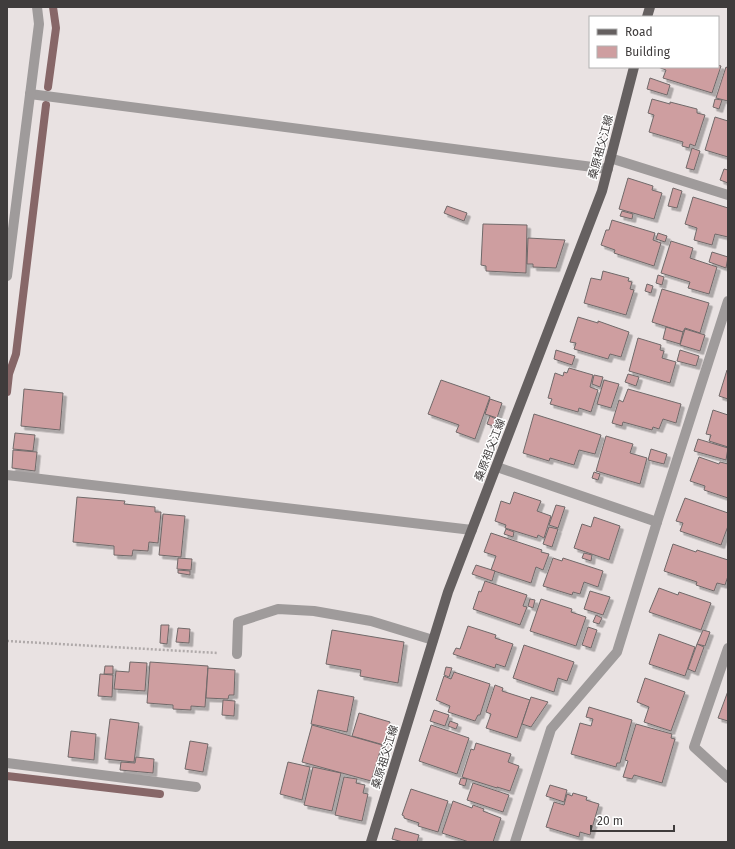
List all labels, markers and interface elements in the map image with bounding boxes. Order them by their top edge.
legend [589,16,719,68]
text: Road [625,25,653,39]
text: Building [625,45,671,59]
street label: 桑原祖父江線 [586,113,616,181]
street label: 桑原祖父江線 [472,417,508,483]
street label: 桑原祖父江線 [369,724,401,790]
scale bar [591,807,674,833]
text: 20 m [597,814,623,828]

